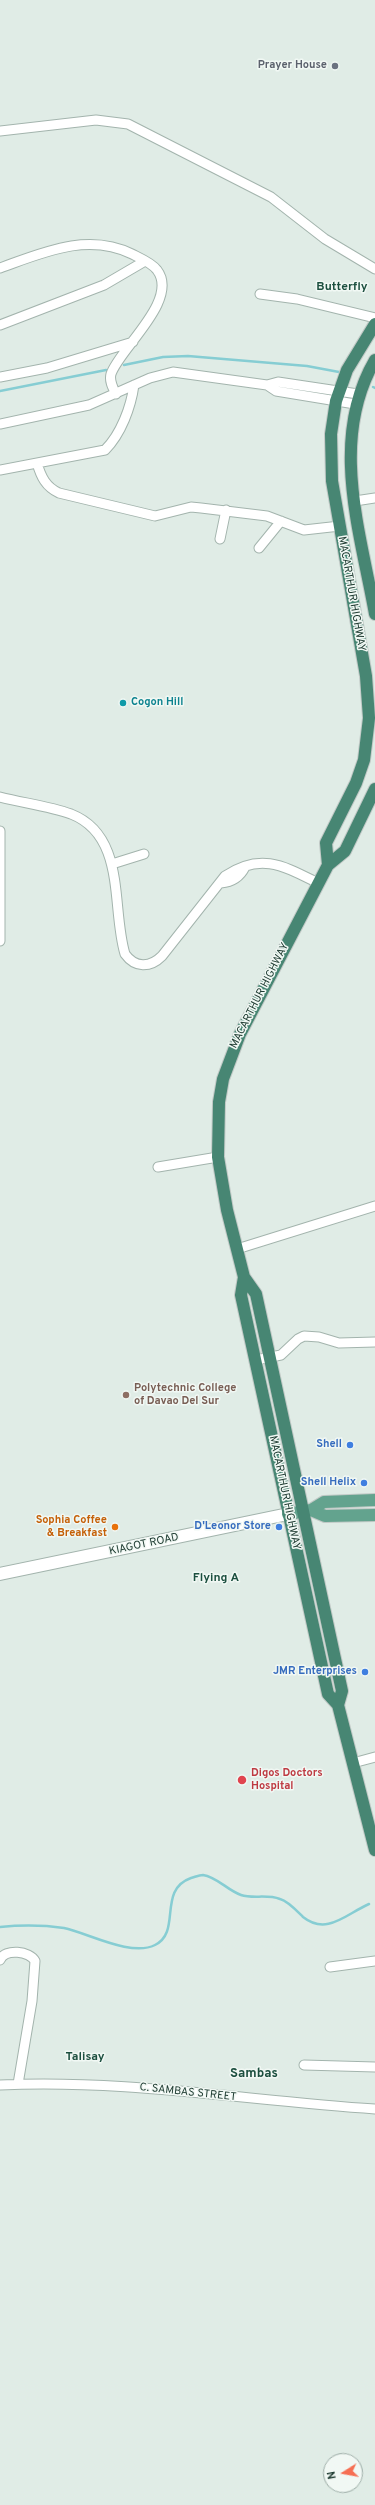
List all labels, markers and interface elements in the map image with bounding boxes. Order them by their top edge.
place label: Prayer House [258,59,327,73]
marker: Prayer House [330,61,340,71]
district label: Butterfly [316,281,368,295]
street label: MACARTHUR HIGHWAY [334,535,368,653]
place label: Cogon Hill [131,696,183,710]
marker: Cogon Hill [118,698,128,708]
street label: MACARTHUR HIGHWAY [228,941,292,1051]
place label: Polytechnic College of Davao Del Sur [134,1382,236,1408]
marker: Polytechnic College of Davao Del Sur [121,1390,131,1400]
street label: MACARTHUR HIGHWAY [265,1435,303,1551]
place label: Shell [316,1438,342,1452]
marker: Shell [345,1440,355,1450]
place label: Shell Helix [301,1476,356,1490]
marker: Shell Helix [359,1478,369,1488]
place label: Sophia Coffee & Breakfast [36,1514,107,1540]
place label: D'Leonor Store [194,1520,271,1534]
marker: Sophia Coffee & Breakfast [110,1522,120,1532]
marker: D'Leonor Store [274,1522,284,1532]
street label: KIAGOT ROAD [108,1531,180,1559]
district label: Flying A [193,1572,239,1586]
place label: JMR Enterprises [273,1665,357,1679]
marker: JMR Enterprises [360,1667,370,1677]
place label: Digos Doctors Hospital [251,1767,323,1793]
marker: Digos Doctors Hospital [236,1774,248,1786]
district label: Talisay [65,2051,105,2065]
district label: Sambas [230,2066,278,2082]
street label: C. SAMBAS STREET [139,2081,237,2105]
north arrow [323,2453,363,2493]
text: N [325,2470,340,2480]

